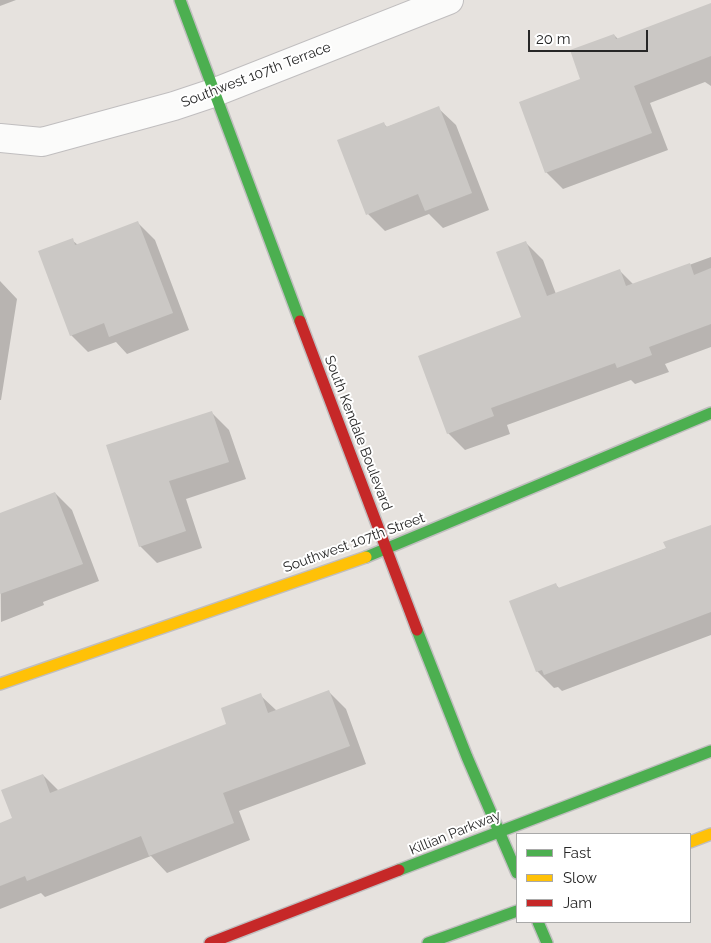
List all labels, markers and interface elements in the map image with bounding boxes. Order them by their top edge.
scale bar [531,20,651,52]
text: 20 m [536,30,571,48]
street label: Southwest 107th Terrace [179,39,333,111]
street label: South Kendale Boulevard [321,353,395,513]
street label: Southwest 107th Street [281,510,427,576]
street label: Killian Parkway [407,807,503,859]
legend [516,833,691,923]
text: Fast [563,844,591,862]
text: Slow [563,869,597,887]
text: Jam [563,894,592,912]

